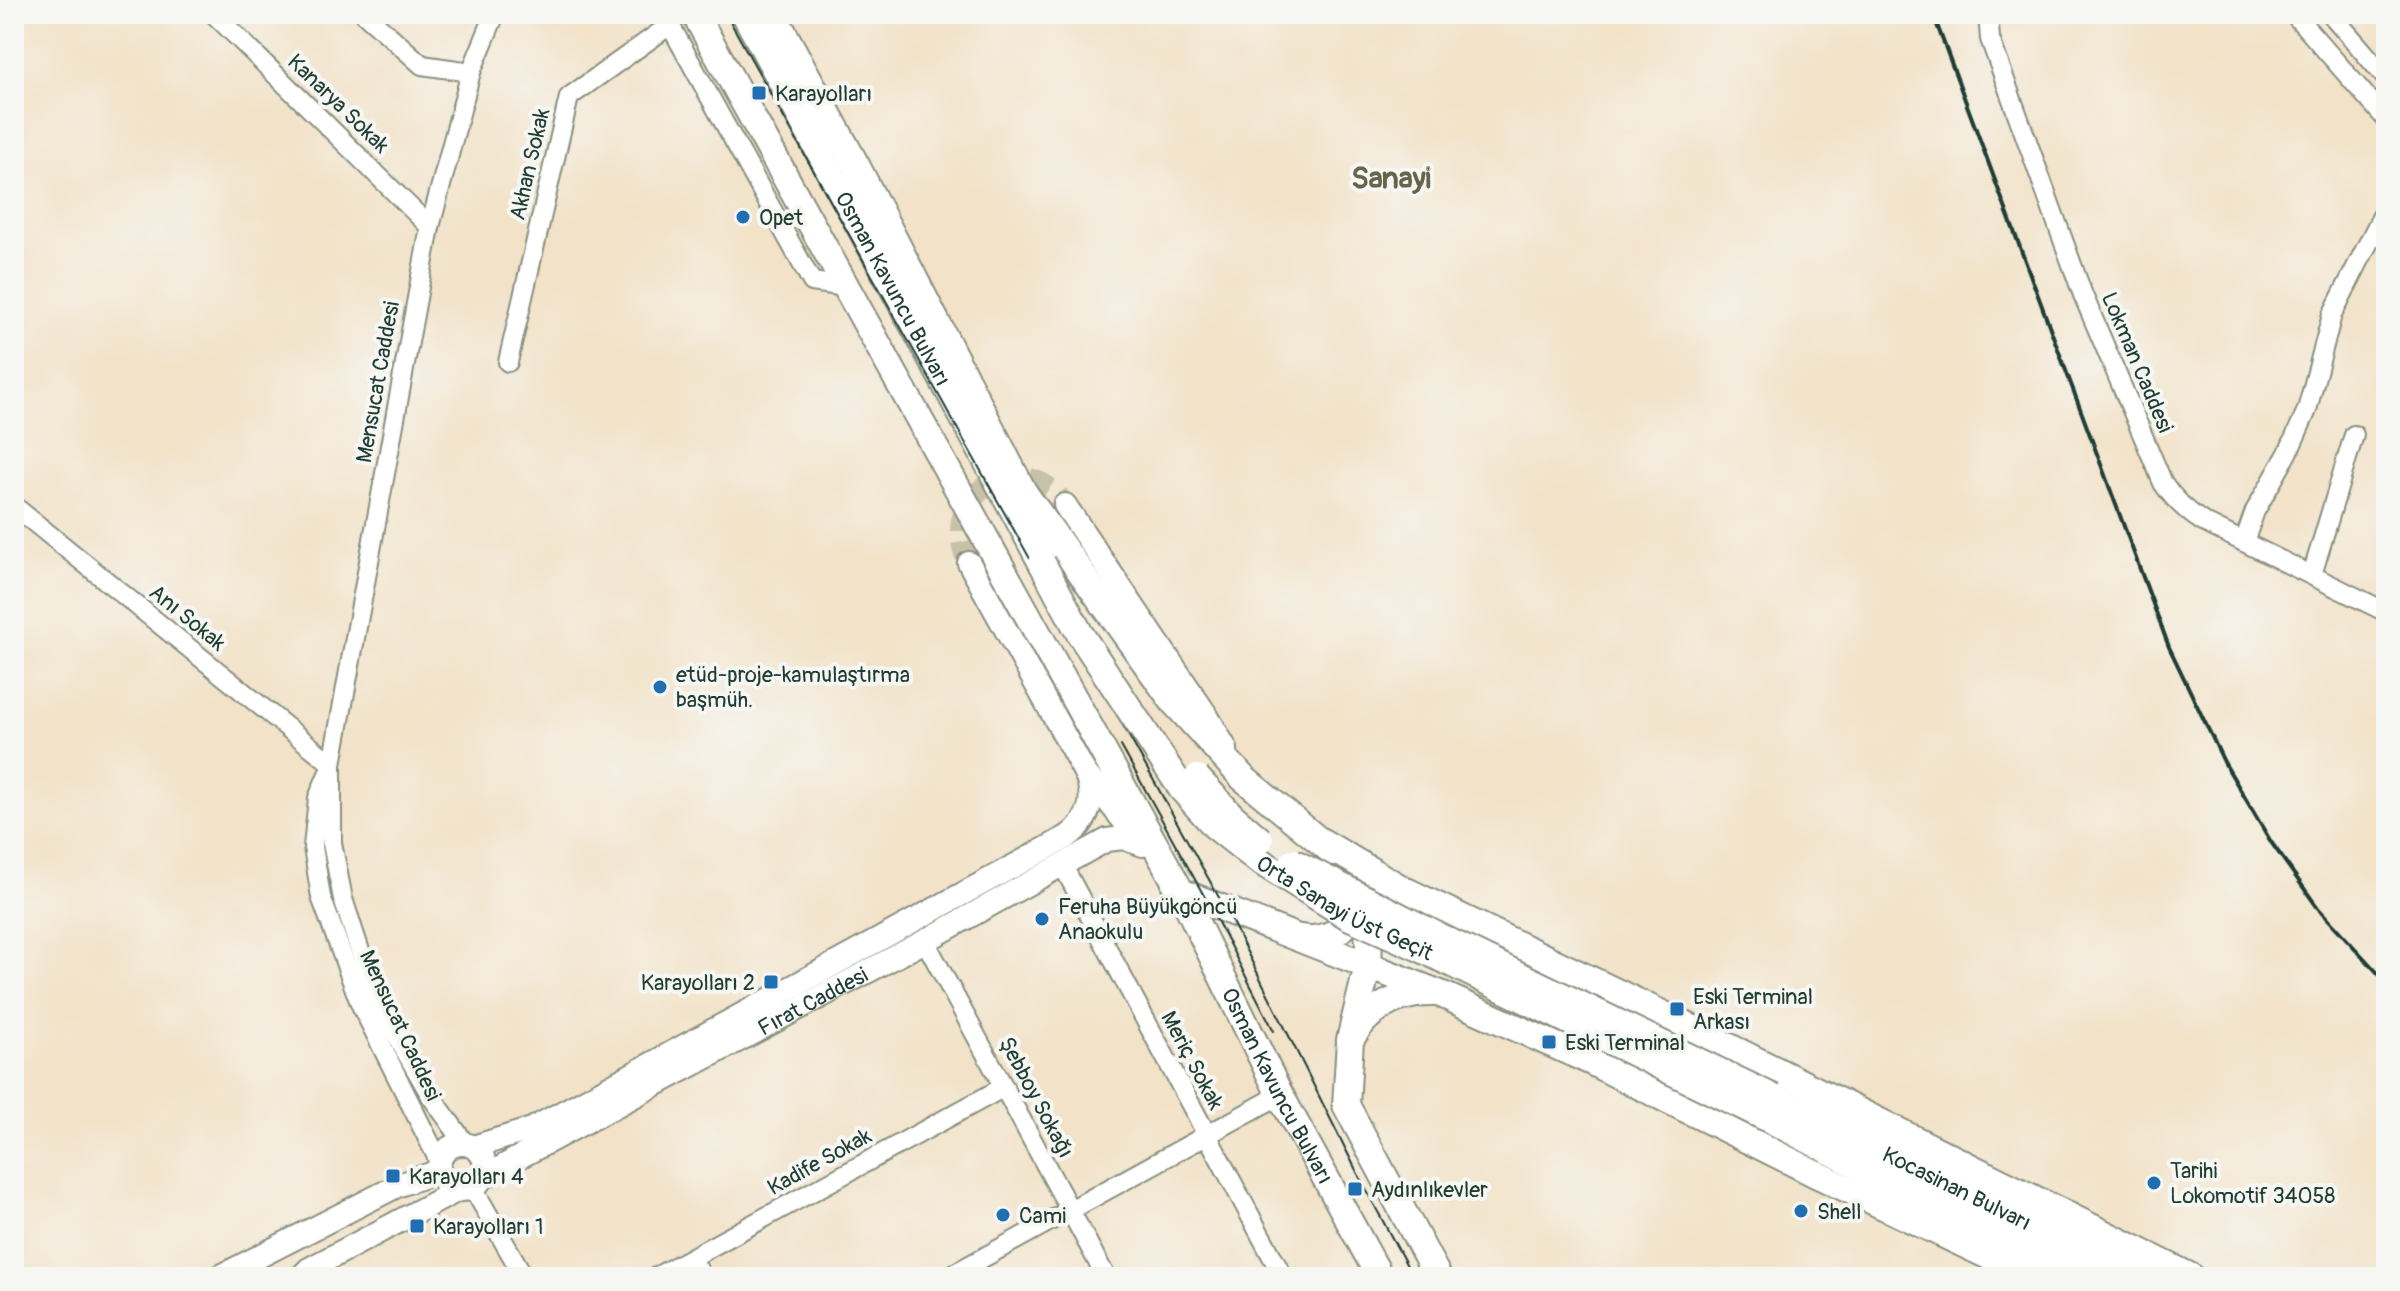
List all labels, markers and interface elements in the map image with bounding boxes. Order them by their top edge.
street label: Kanarya Sokak [281,48,395,159]
place label: Karayolları [775,80,872,108]
marker: Karayolları [750,84,768,102]
street label: Akhan Sokak [504,106,556,223]
district label: Sanayi [1351,160,1431,197]
street label: Osman Kavuncu Bulvarı [829,187,956,391]
place label: Opet [759,204,803,232]
marker: Opet [734,208,752,226]
street label: Lokman Caddesi [2095,288,2179,437]
street label: Mensucat Caddesi [350,299,406,465]
street label: Anı Sokak [143,578,231,657]
place label: etüd-proje-kamulaştırma başmüh. [676,661,910,714]
marker: etüd-proje-kamulaştırma başmüh. [651,678,669,696]
street label: Orta Sanayi Üst Geçit [1251,849,1438,967]
place label: Feruha Büyükgöncü Anaokulu [1058,893,1238,946]
marker: Feruha Büyükgöncü Anaokulu [1033,910,1051,928]
street label: Mensucat Caddesi [353,946,447,1105]
street label: Fırat Caddesi [753,961,873,1043]
place label: Karayolları 2 [641,969,755,997]
marker: Karayolları 2 [762,973,780,991]
street label: Osman Kavuncu Bulvarı [1215,983,1339,1189]
place label: Eski Terminal Arkası [1693,983,1813,1036]
marker: Eski Terminal Arkası [1668,1000,1686,1018]
street label: Meriç Sokak [1154,1006,1230,1115]
place label: Eski Terminal [1565,1029,1685,1057]
street label: Şebboy Sokağı [993,1032,1080,1163]
marker: Eski Terminal [1540,1033,1558,1051]
street label: Kadife Sokak [763,1122,876,1202]
street label: Kocasinan Bulvarı [1878,1141,2036,1237]
place label: Tarihi Lokomotif 34058 [2170,1157,2335,1210]
place label: Karayolları 4 [409,1163,524,1191]
marker: Karayolları 4 [384,1167,402,1185]
marker: Tarihi Lokomotif 34058 [2145,1174,2163,1192]
place label: Aydınlıkevler [1371,1176,1488,1204]
marker: Aydınlıkevler [1346,1180,1364,1198]
place label: Shell [1817,1198,1861,1226]
place label: Cami [1019,1202,1066,1230]
marker: Shell [1792,1202,1810,1220]
marker: Cami [994,1206,1012,1224]
place label: Karayolları 1 [433,1213,544,1241]
marker: Karayolları 1 [408,1217,426,1235]

